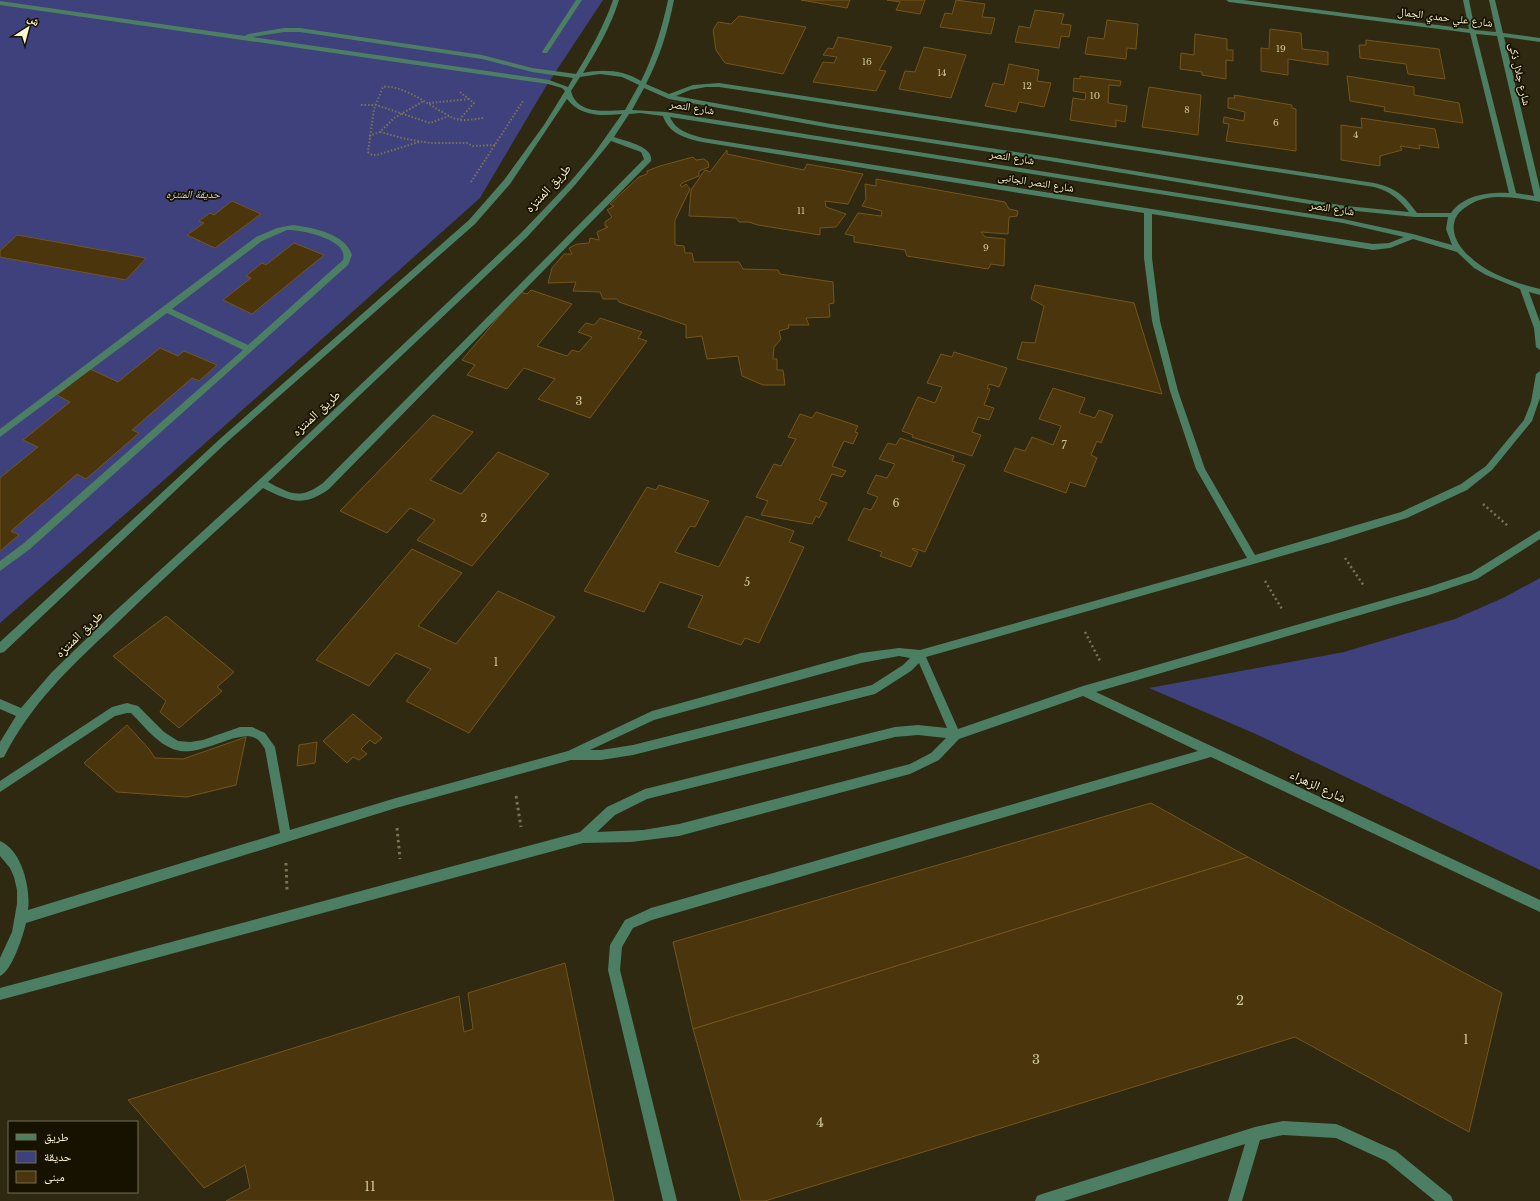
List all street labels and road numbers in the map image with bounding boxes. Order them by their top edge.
street label: شارع علي حمدي الجمال [1396,4,1493,32]
street label: شارع جلال ذكى [1506,41,1534,107]
street label: شارع النصر [668,96,715,117]
street label: شارع النصر [988,146,1035,167]
street label: طريق المنتزه [521,160,575,216]
street label: شارع النصر الجانبى [997,169,1075,195]
street label: شارع النصر [1308,197,1355,218]
street label: طريق المنتزه [288,386,344,440]
street label: طريق المنتزه [51,607,107,661]
street label: شارع الزهراء [1287,766,1349,807]

